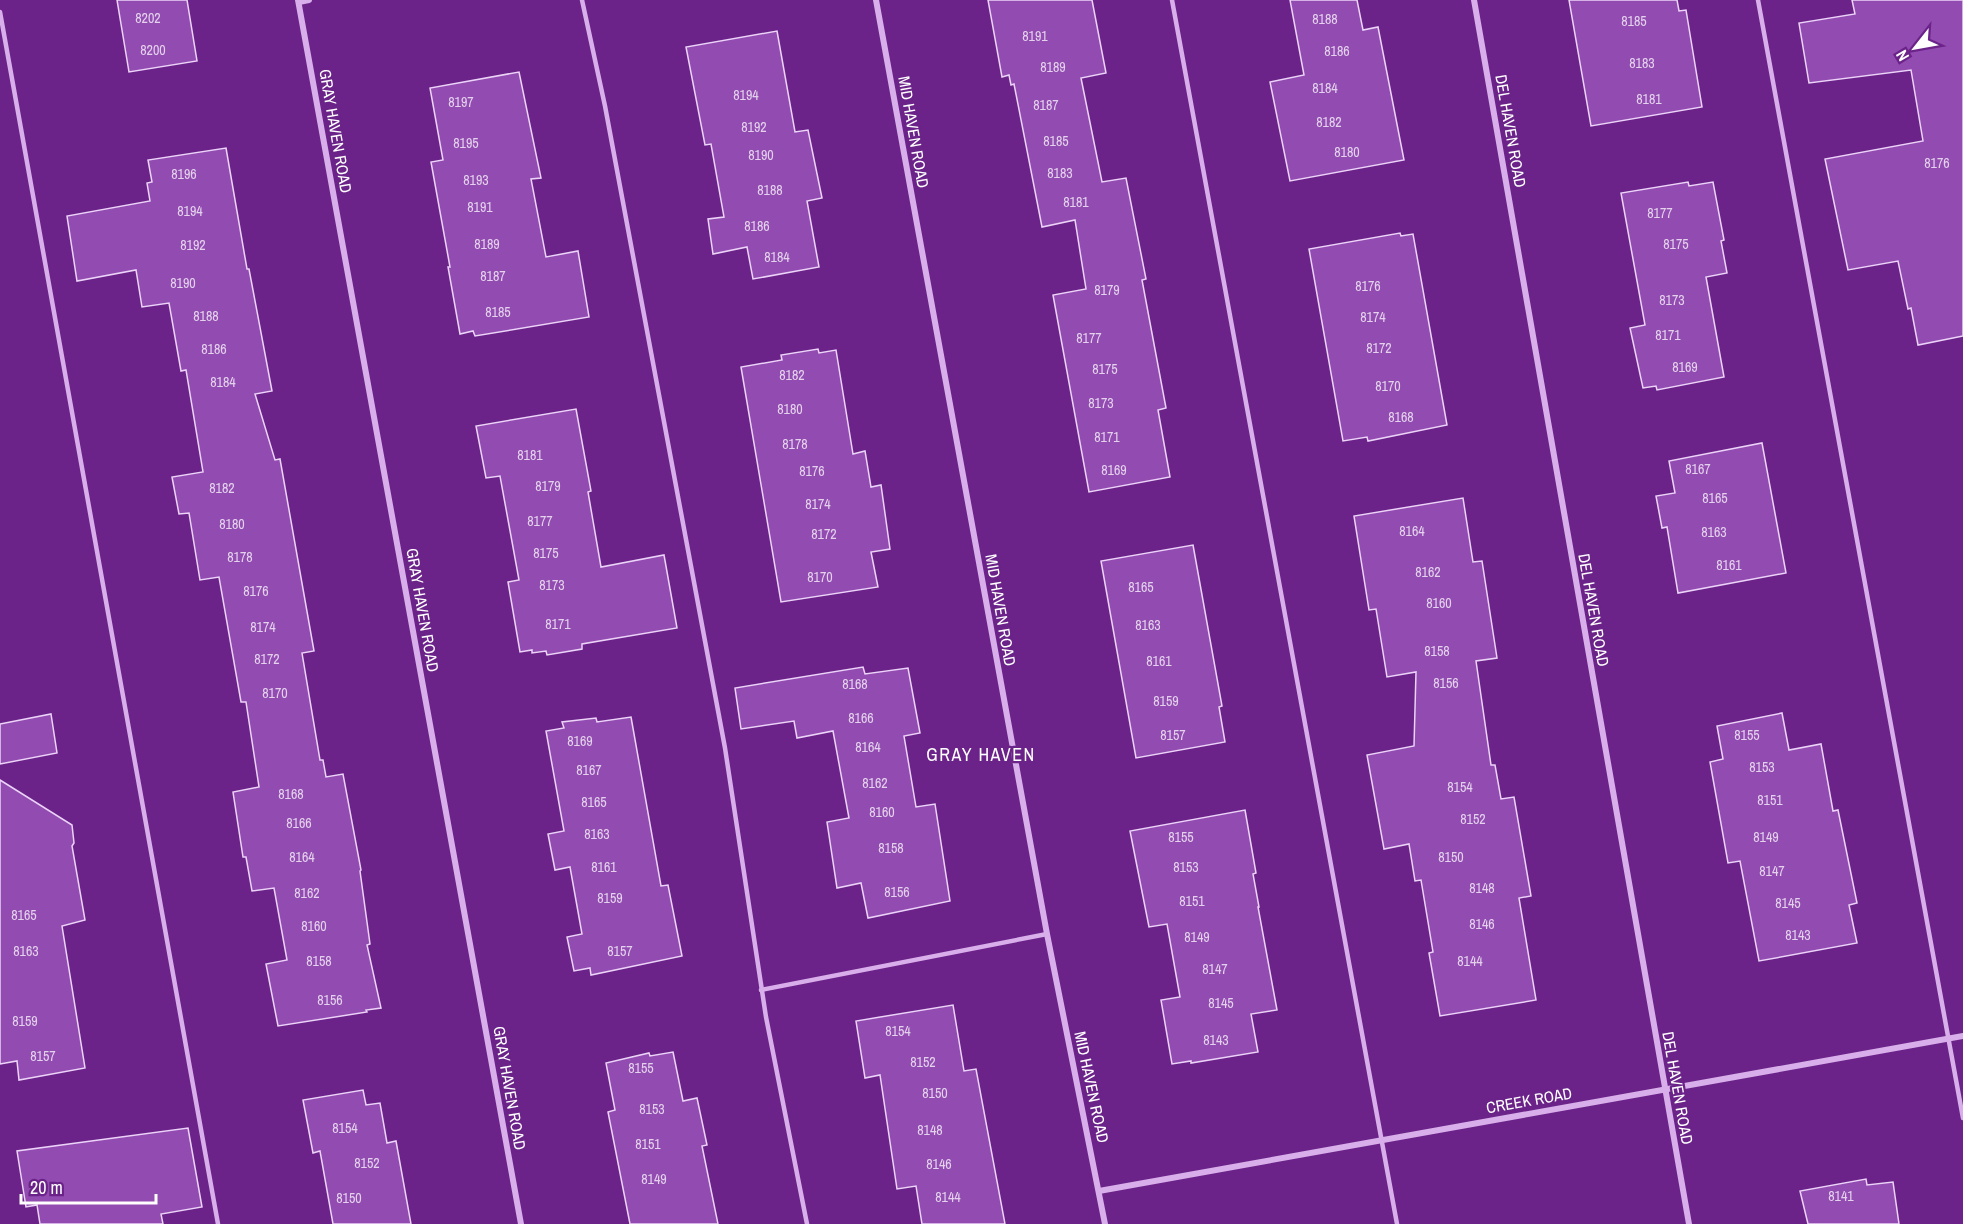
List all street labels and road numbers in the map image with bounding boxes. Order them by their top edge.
street label: GRAY HAVEN ROAD [314,67,358,195]
street label: DEL HAVEN ROAD [1490,73,1532,189]
street label: MID HAVEN ROAD [893,74,935,190]
street label: GRAY HAVEN ROAD [401,546,445,674]
street label: MID HAVEN ROAD [980,552,1022,668]
street label: DEL HAVEN ROAD [1573,552,1615,668]
street label: GRAY HAVEN ROAD [488,1024,532,1152]
street label: MID HAVEN ROAD [1069,1029,1115,1145]
street label: DEL HAVEN ROAD [1657,1030,1699,1146]
street label: CREEK ROAD [1484,1082,1574,1118]

